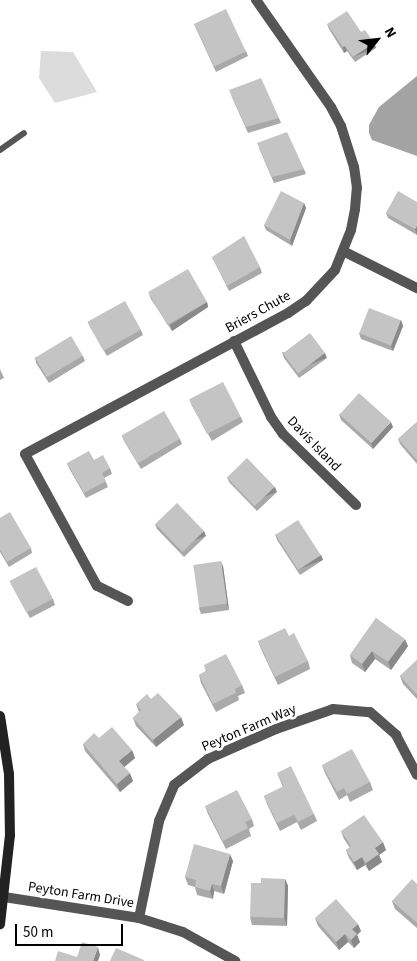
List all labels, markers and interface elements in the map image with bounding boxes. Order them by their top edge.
north arrow [352,15,402,65]
text: N [379,24,401,42]
street label: Briers Chute [223,287,293,337]
street label: Davis Island [284,413,344,475]
street label: Peyton Farm Way [199,701,299,755]
street label: Peyton Farm Drive [27,878,135,912]
scale bar [18,914,125,946]
text: 50 m [23,922,53,943]

